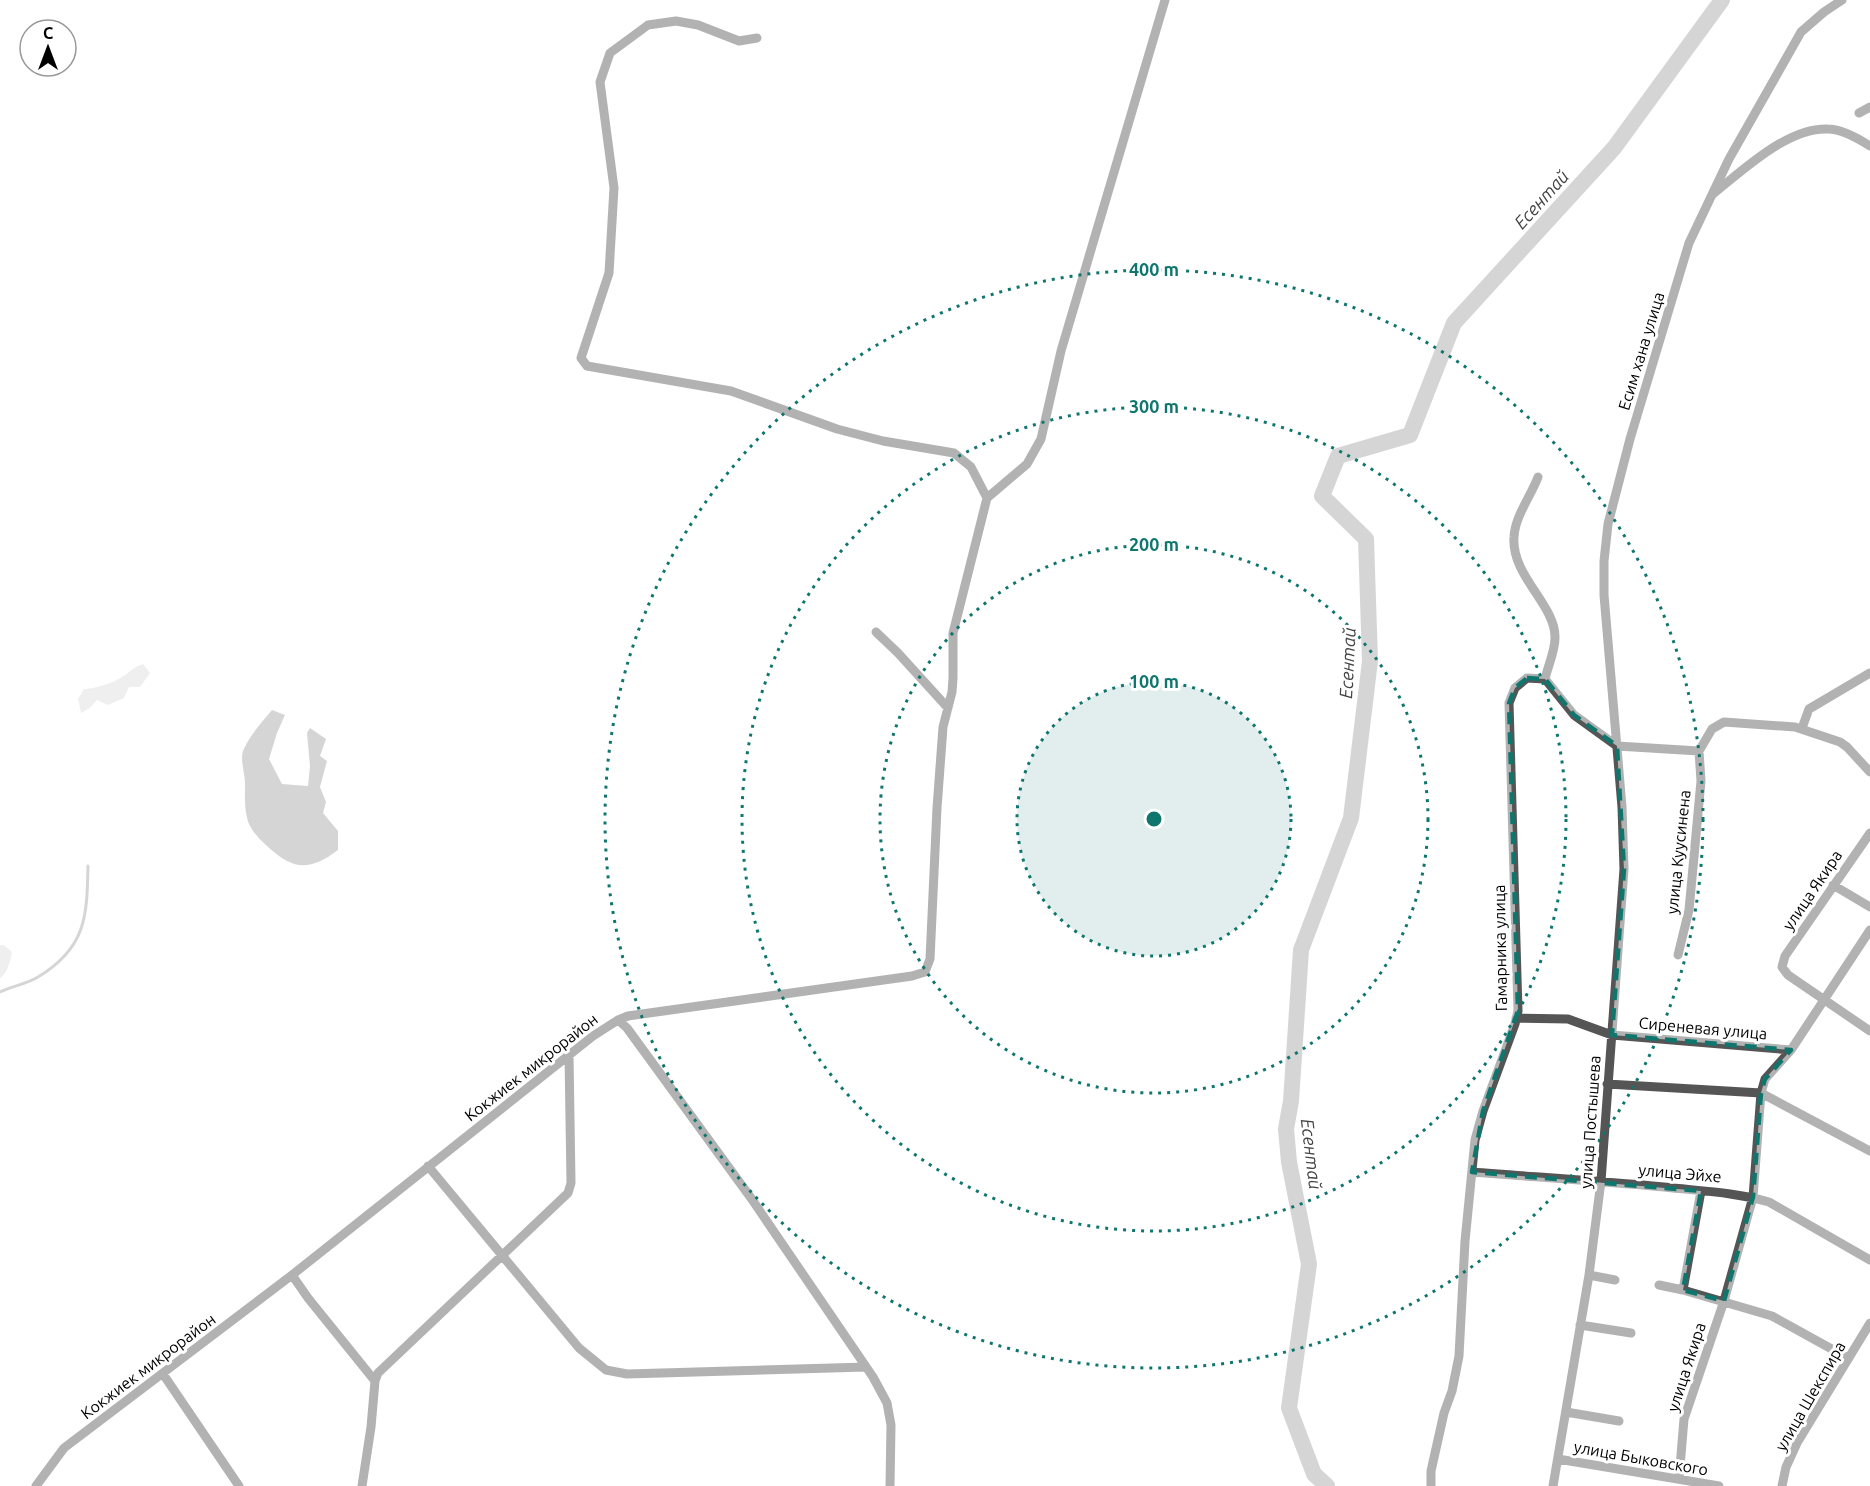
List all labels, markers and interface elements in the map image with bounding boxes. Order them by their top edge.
north arrow [18,18,78,78]
text: С [43,24,53,42]
water label: Есентай [1510,166,1572,232]
text: 400 m [1129,259,1179,279]
street label: Есим хана улица [1614,290,1668,412]
text: 300 m [1129,396,1179,416]
text: 200 m [1129,534,1179,554]
water label: Есентай [1335,627,1359,699]
text: 100 m [1129,671,1179,691]
street label: улица Куусинена [1663,789,1693,915]
centre of rings [1144,809,1164,829]
street label: улица Якира [1779,847,1845,933]
street label: Гамарника улица [1490,884,1510,1012]
street label: Кокжиек микрорайон [461,1010,601,1124]
street label: Сиреневая улица [1638,1013,1768,1043]
street label: улица Постышева [1576,1055,1604,1189]
water label: Есентай [1298,1117,1326,1191]
street label: улица Эйхе [1638,1160,1722,1186]
street label: Кокжиек микрорайон [77,1310,219,1422]
street label: улица Якира [1663,1320,1709,1414]
street label: улица Шекспира [1771,1338,1849,1454]
street label: улица Быковского [1573,1437,1709,1479]

